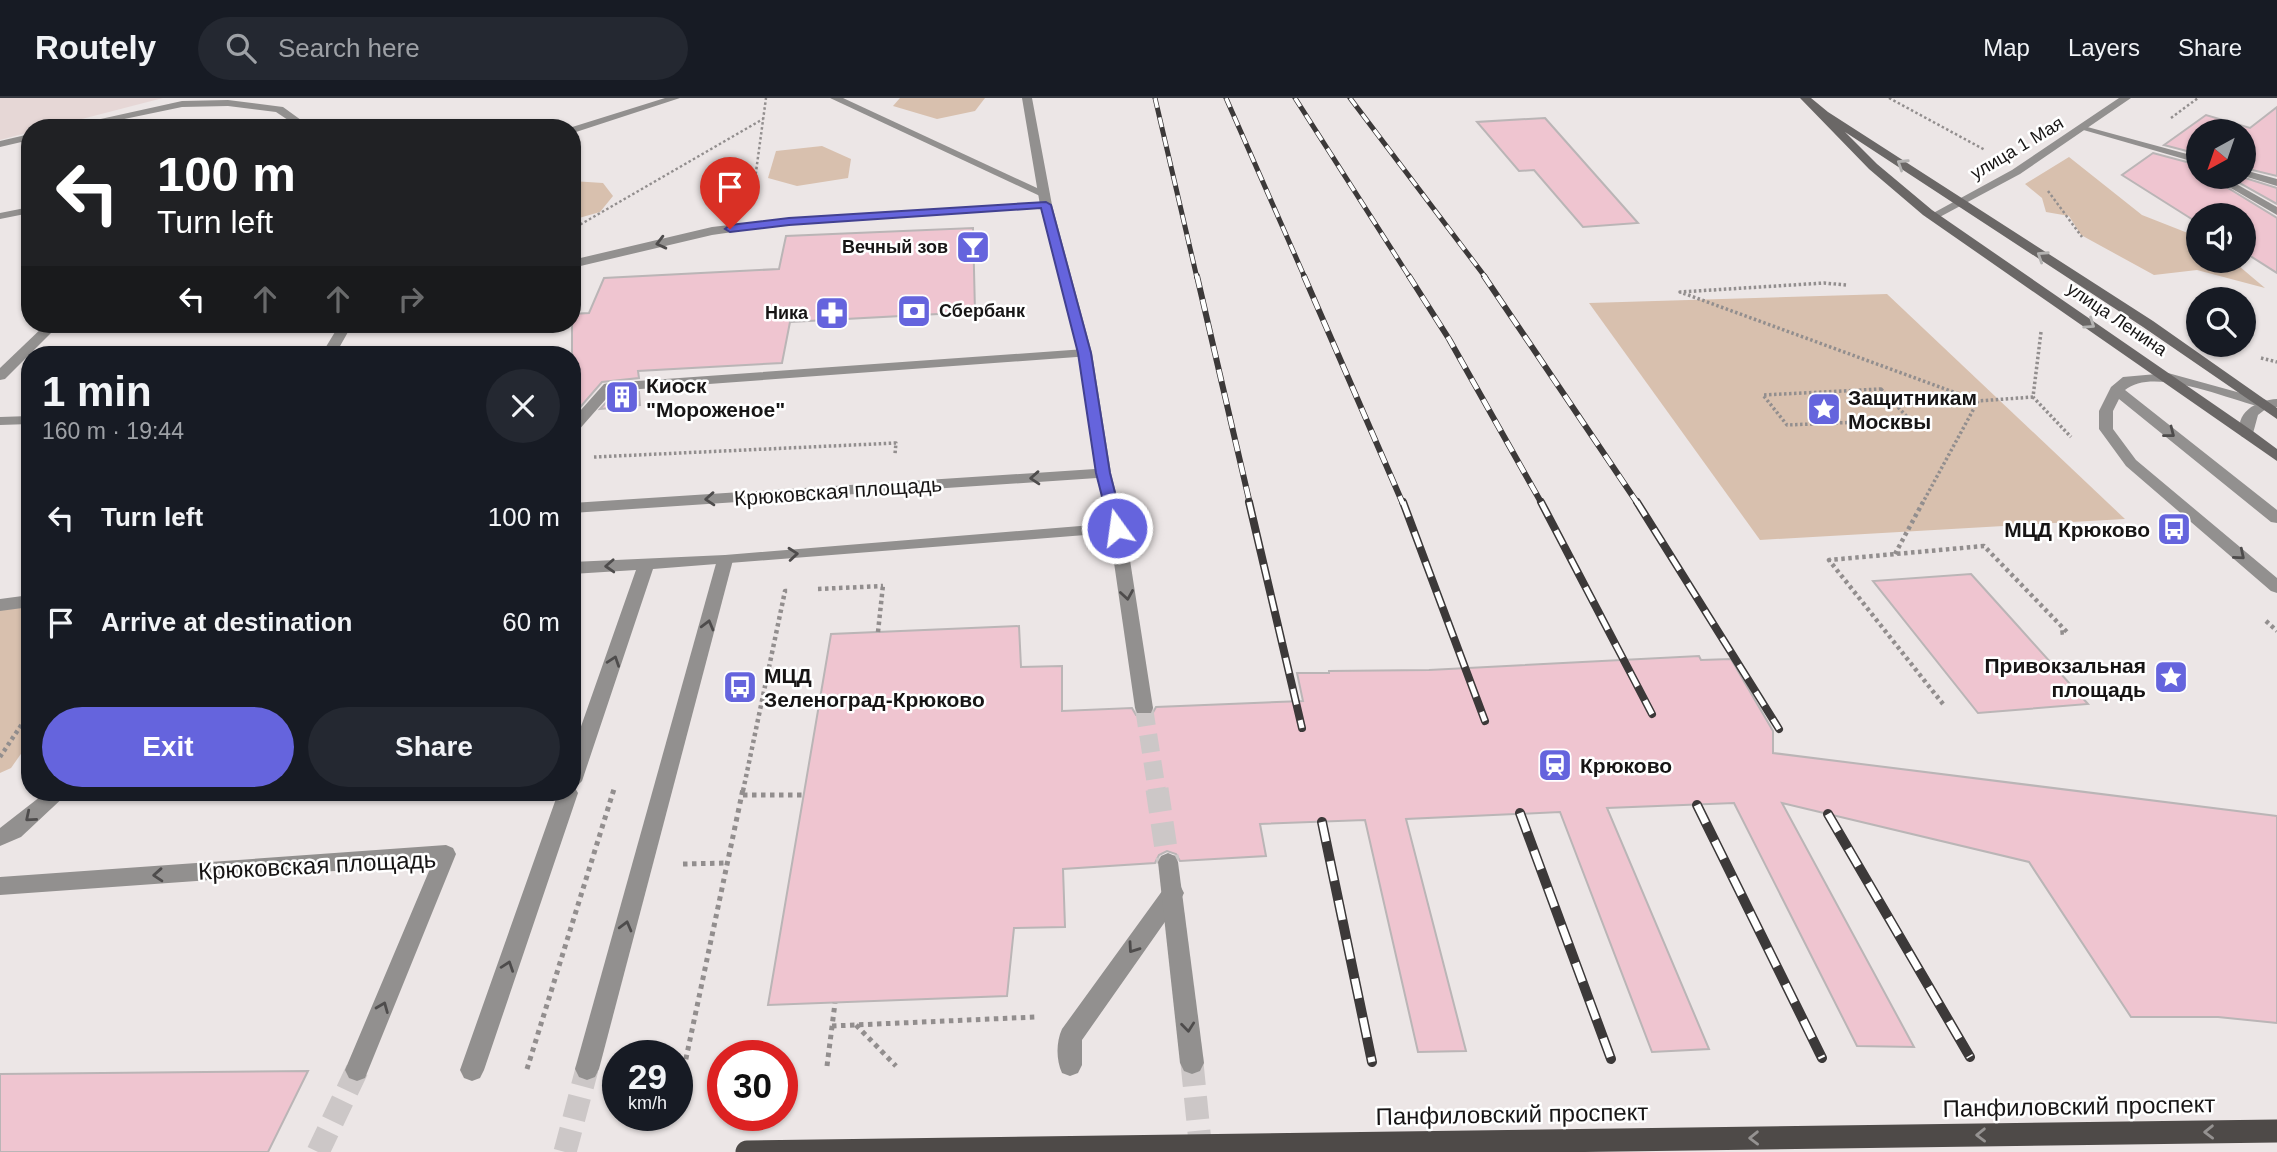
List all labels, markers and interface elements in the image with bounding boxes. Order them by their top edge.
search box [198,17,688,80]
text: Routely [35,29,156,66]
icon: search [222,29,260,67]
text: Search here [278,33,420,63]
text: Map [1983,34,2030,61]
text: Layers [2068,34,2140,61]
text: Share [2178,34,2242,61]
street label: улица 1 Мая [1967,113,2067,183]
north arrow [2186,119,2256,189]
map controls [2186,119,2256,357]
icon: left [42,147,133,238]
text: 100 m [157,147,296,201]
pin [700,157,760,229]
one-way arrow [1897,160,1910,173]
icon: arrive [711,168,749,206]
button: sound [2186,203,2256,273]
text: Turn left [157,204,273,240]
bar icon: Вечный зов [954,228,992,266]
one-way arrow [656,235,668,249]
place label: Вечный зов [842,237,948,257]
one-way arrow [2037,251,2050,264]
street label: улица Ленина [2063,278,2172,360]
icon: left [173,280,211,318]
icon: ahead [246,280,284,318]
icon: ahead [319,280,357,318]
icon: right [392,280,430,318]
button: search [2186,287,2256,357]
bank icon: Сбербанк [895,292,933,330]
pharmacy icon: Ника [813,294,851,332]
place label: Сбербанк [939,301,1026,321]
place label: Ника [765,303,809,323]
one-way arrow [2082,316,2095,328]
text: 1 min [42,368,152,415]
button: close [486,369,560,443]
place label: Киоск "Мороженое" [646,374,785,421]
building icon: Киоск "Мороженое" [603,378,641,416]
place label: Защитникам Москвы [1848,386,1977,433]
place icon: Защитникам Москвы [1805,390,1843,428]
text: 160 m · 19:44 [42,418,184,444]
one-way arrow [2162,424,2174,437]
one-way arrow [1029,470,1040,485]
street label: Крюковская площадь [733,472,943,510]
one-way arrow [704,491,715,506]
position arrow [1080,491,1154,565]
icon: left [42,499,80,537]
text: Turn left [101,502,203,532]
text: 100 m [488,502,560,532]
bus stop icon: МЦД Крюково [2155,510,2193,548]
place label: МЦД Крюково [2004,518,2150,541]
one-way arrow [788,547,799,562]
one-way arrow [2231,547,2244,559]
one-way arrow [604,558,615,573]
one-way arrow [1119,590,1134,601]
icon: arrive [42,604,80,642]
text: Arrive at destination [101,607,352,637]
text: 60 m [502,607,560,637]
one-way arrow [700,619,714,631]
place label: Привокзальная площадь [1984,654,2146,701]
one-way arrow [606,655,620,668]
place icon: Привокзальная площадь [2152,658,2190,696]
place label: МЦД Зеленоград-Крюково [764,664,985,711]
bus stop icon: МЦД Зеленоград-Крюково [721,668,759,706]
button: Exit [42,707,294,787]
button: Share [308,707,560,787]
station icon: Крюково [1536,746,1574,784]
place label: Крюково [1580,754,1672,777]
one-way arrow [26,809,38,822]
street label: Крюковская площадь [197,845,437,885]
one-way arrow [153,867,164,882]
one-way arrow [618,921,632,933]
one-way arrow [1129,940,1141,953]
one-way arrow [500,961,514,973]
one-way arrow [375,1002,389,1014]
one-way arrow [1180,1021,1195,1033]
speed limit sign: 30 [707,1040,798,1131]
text: 29 [628,1057,667,1096]
street label: Панфиловский проспект [1942,1090,2216,1122]
text: km/h [628,1093,667,1113]
street label: Панфиловский проспект [1375,1098,1649,1130]
one-way arrow [2203,1124,2214,1140]
one-way arrow [1976,1127,1986,1143]
one-way arrow [1748,1130,1759,1146]

